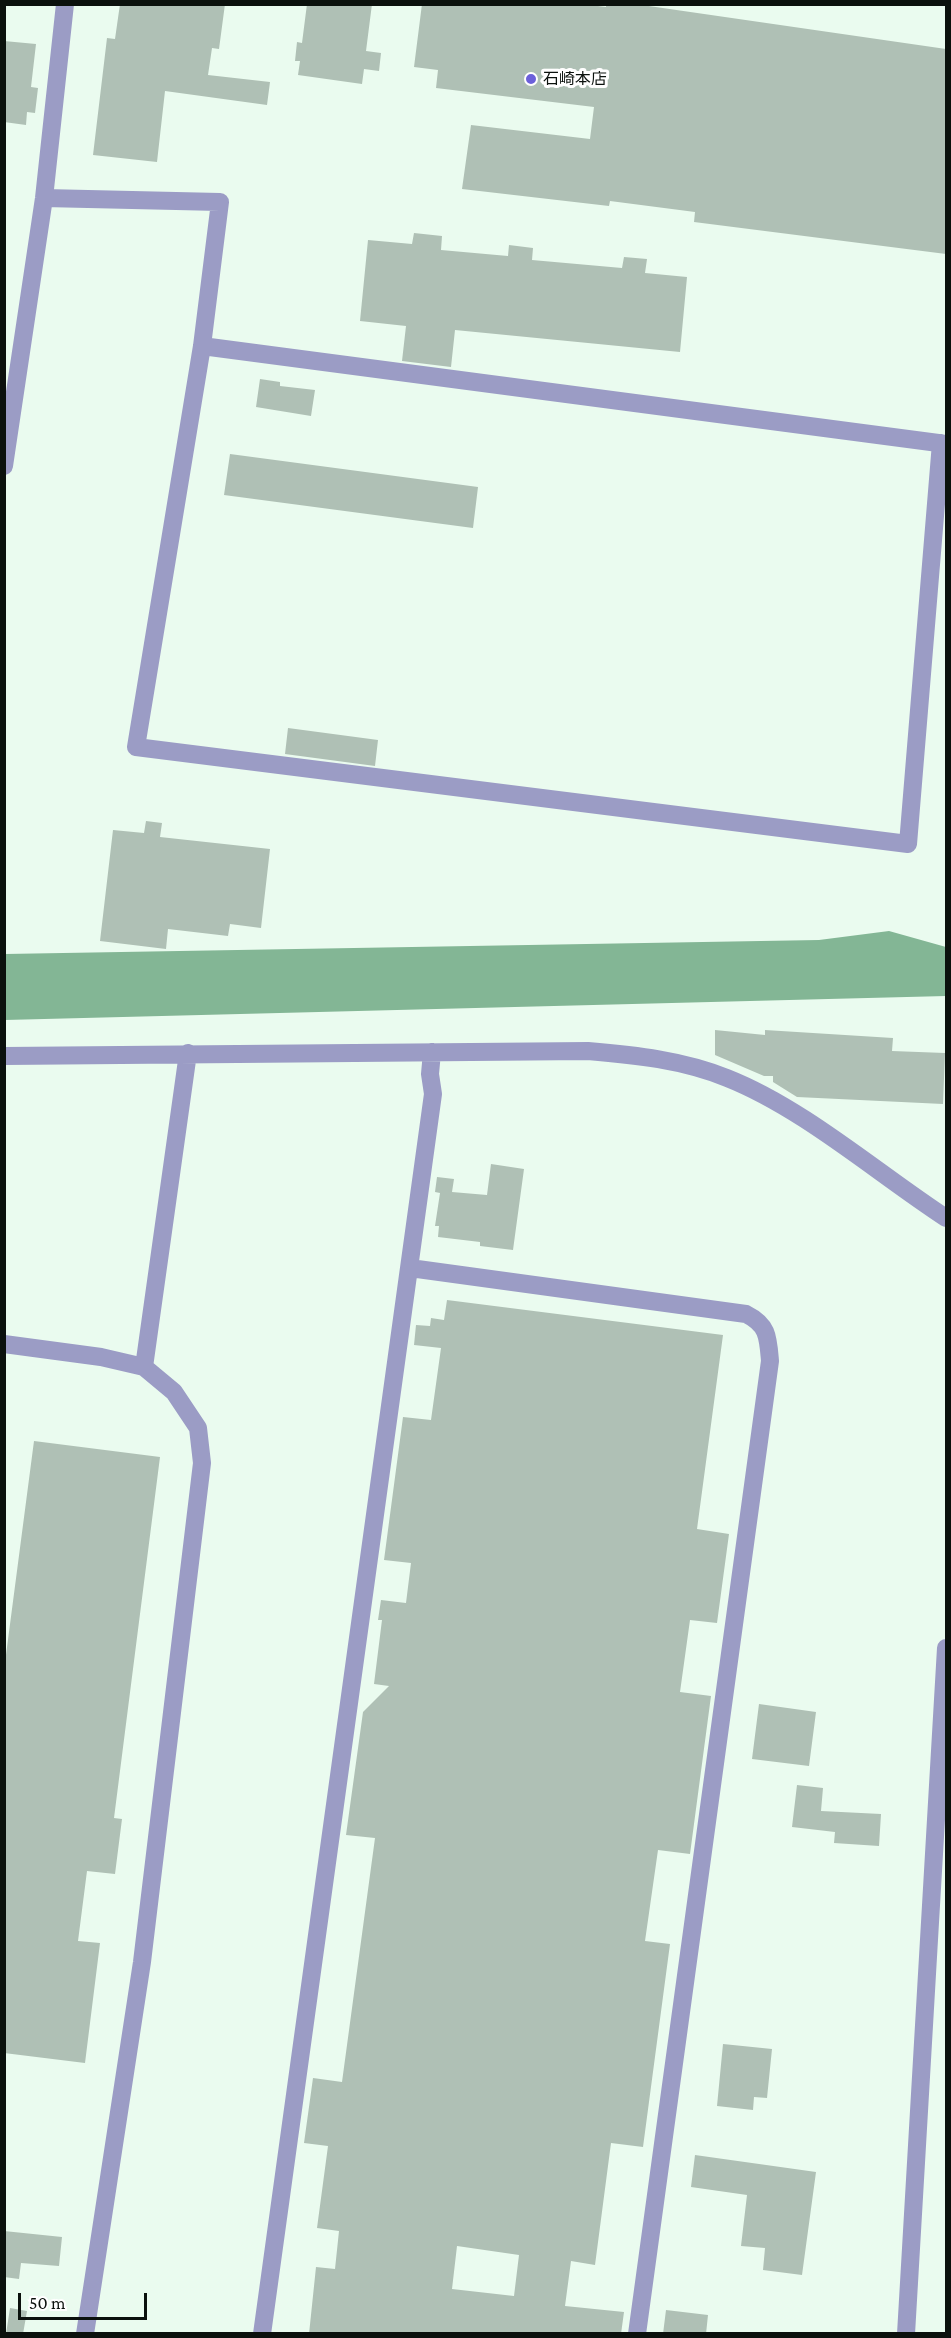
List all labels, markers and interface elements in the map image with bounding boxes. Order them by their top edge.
place label: 石崎本店 [543,69,607,89]
marker: 石崎本店 [524,72,538,86]
scale bar [21,2281,150,2319]
text: 50 m [29,2293,66,2313]

